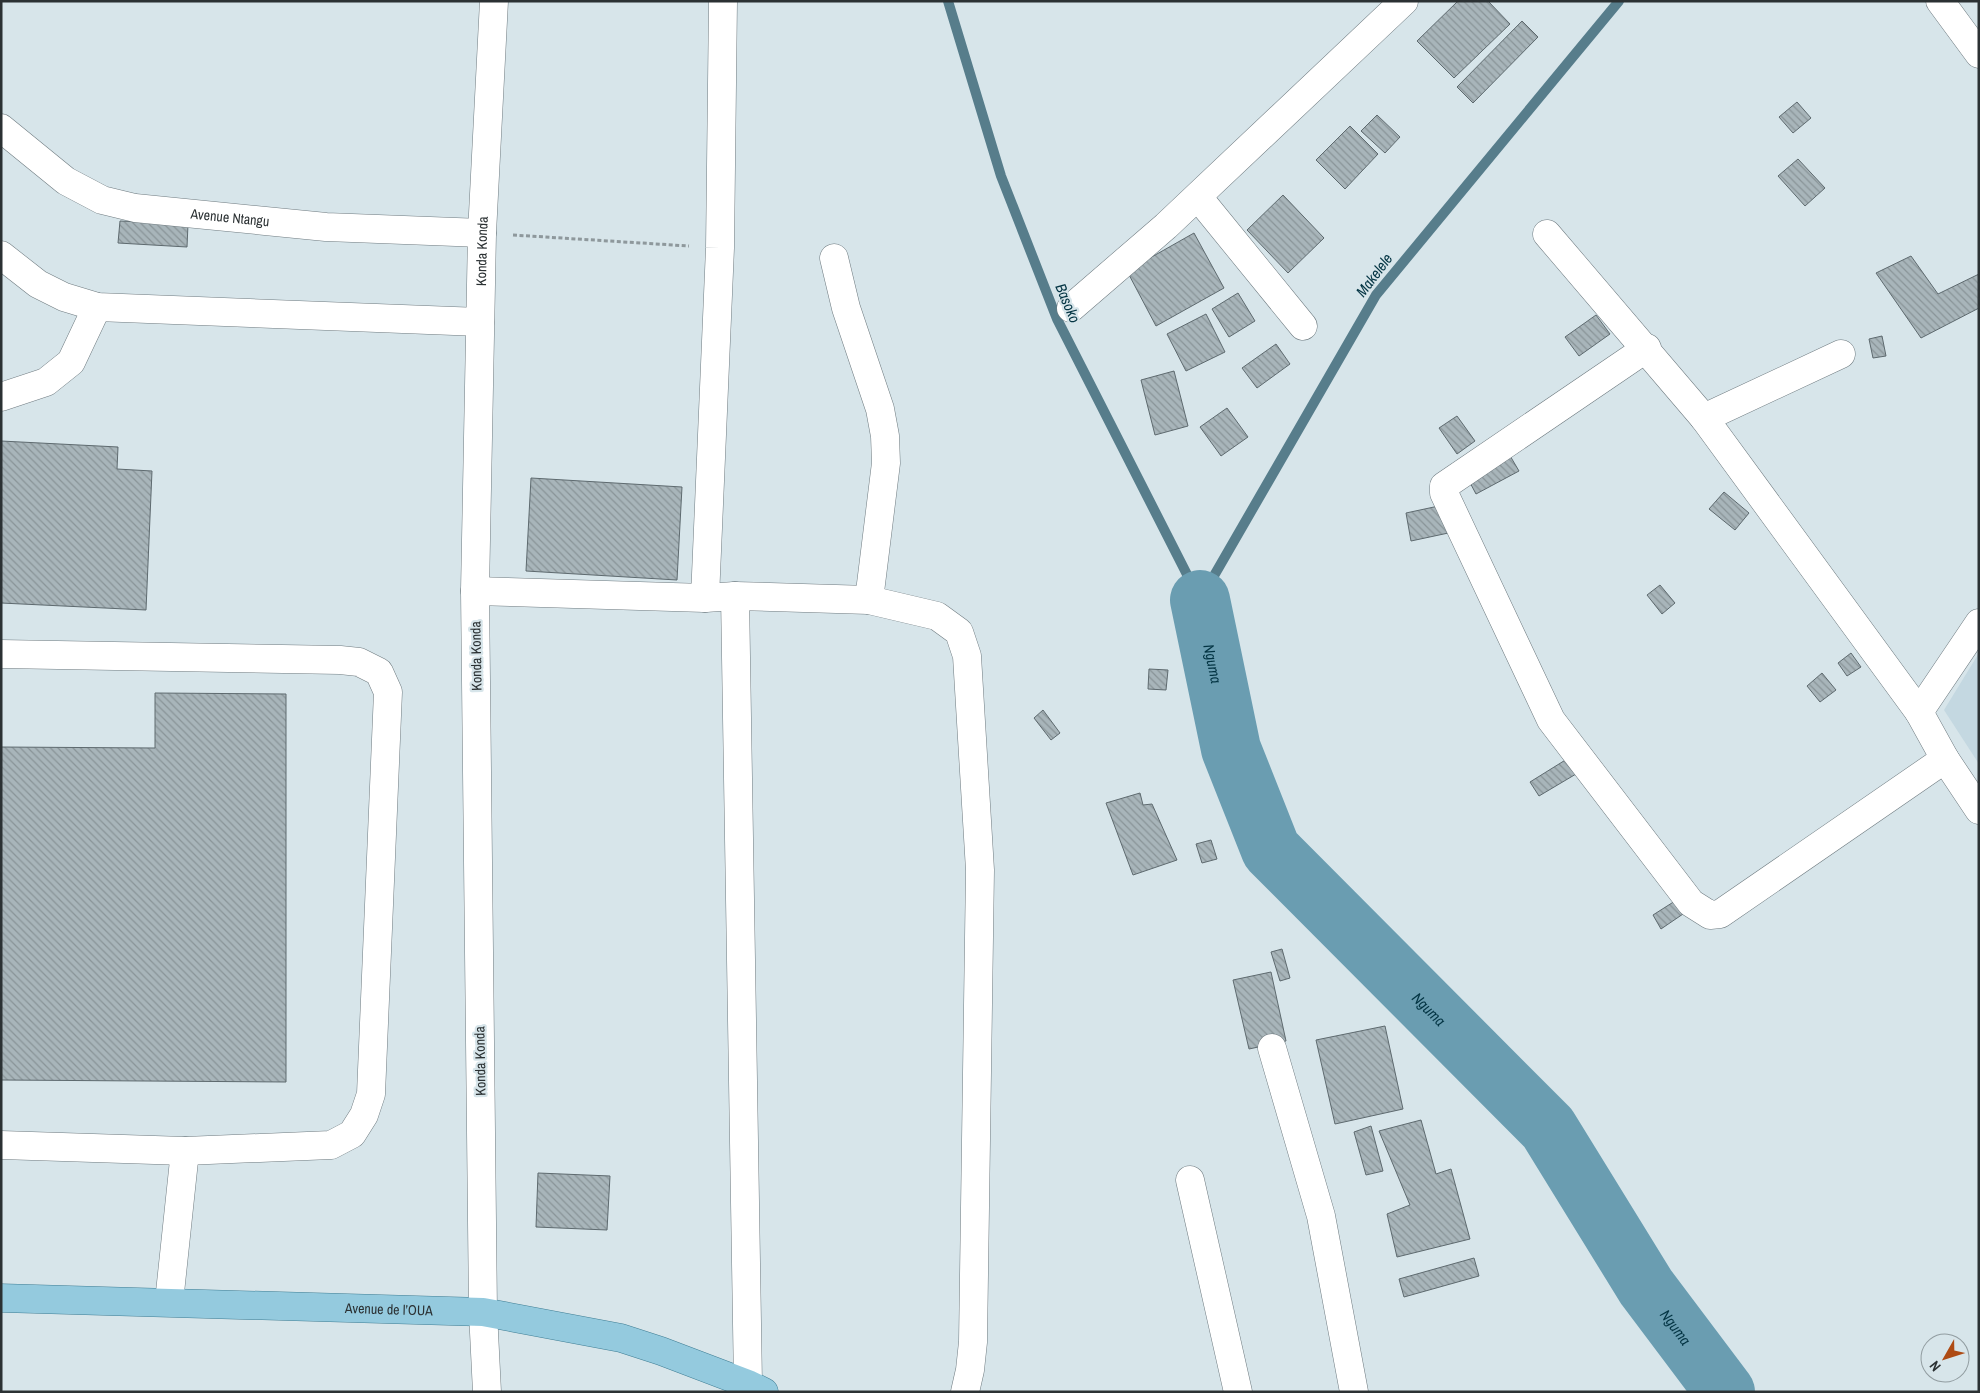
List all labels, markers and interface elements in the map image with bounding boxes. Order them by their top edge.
street label: Avenue Ntangu [189,204,270,230]
street label: Konda Konda [472,215,492,286]
water label: Makelele [1351,249,1397,301]
water label: Basoko [1050,280,1086,326]
street label: Konda Konda [466,620,486,691]
water label: Nguma [1199,642,1228,685]
water label: Nguma [1408,987,1451,1030]
street label: Konda Konda [470,1025,490,1096]
street label: Avenue de l’OUA [344,1299,433,1320]
water label: Nguma [1656,1305,1696,1349]
north arrow [1920,1333,1970,1383]
text: N [1925,1357,1945,1375]

